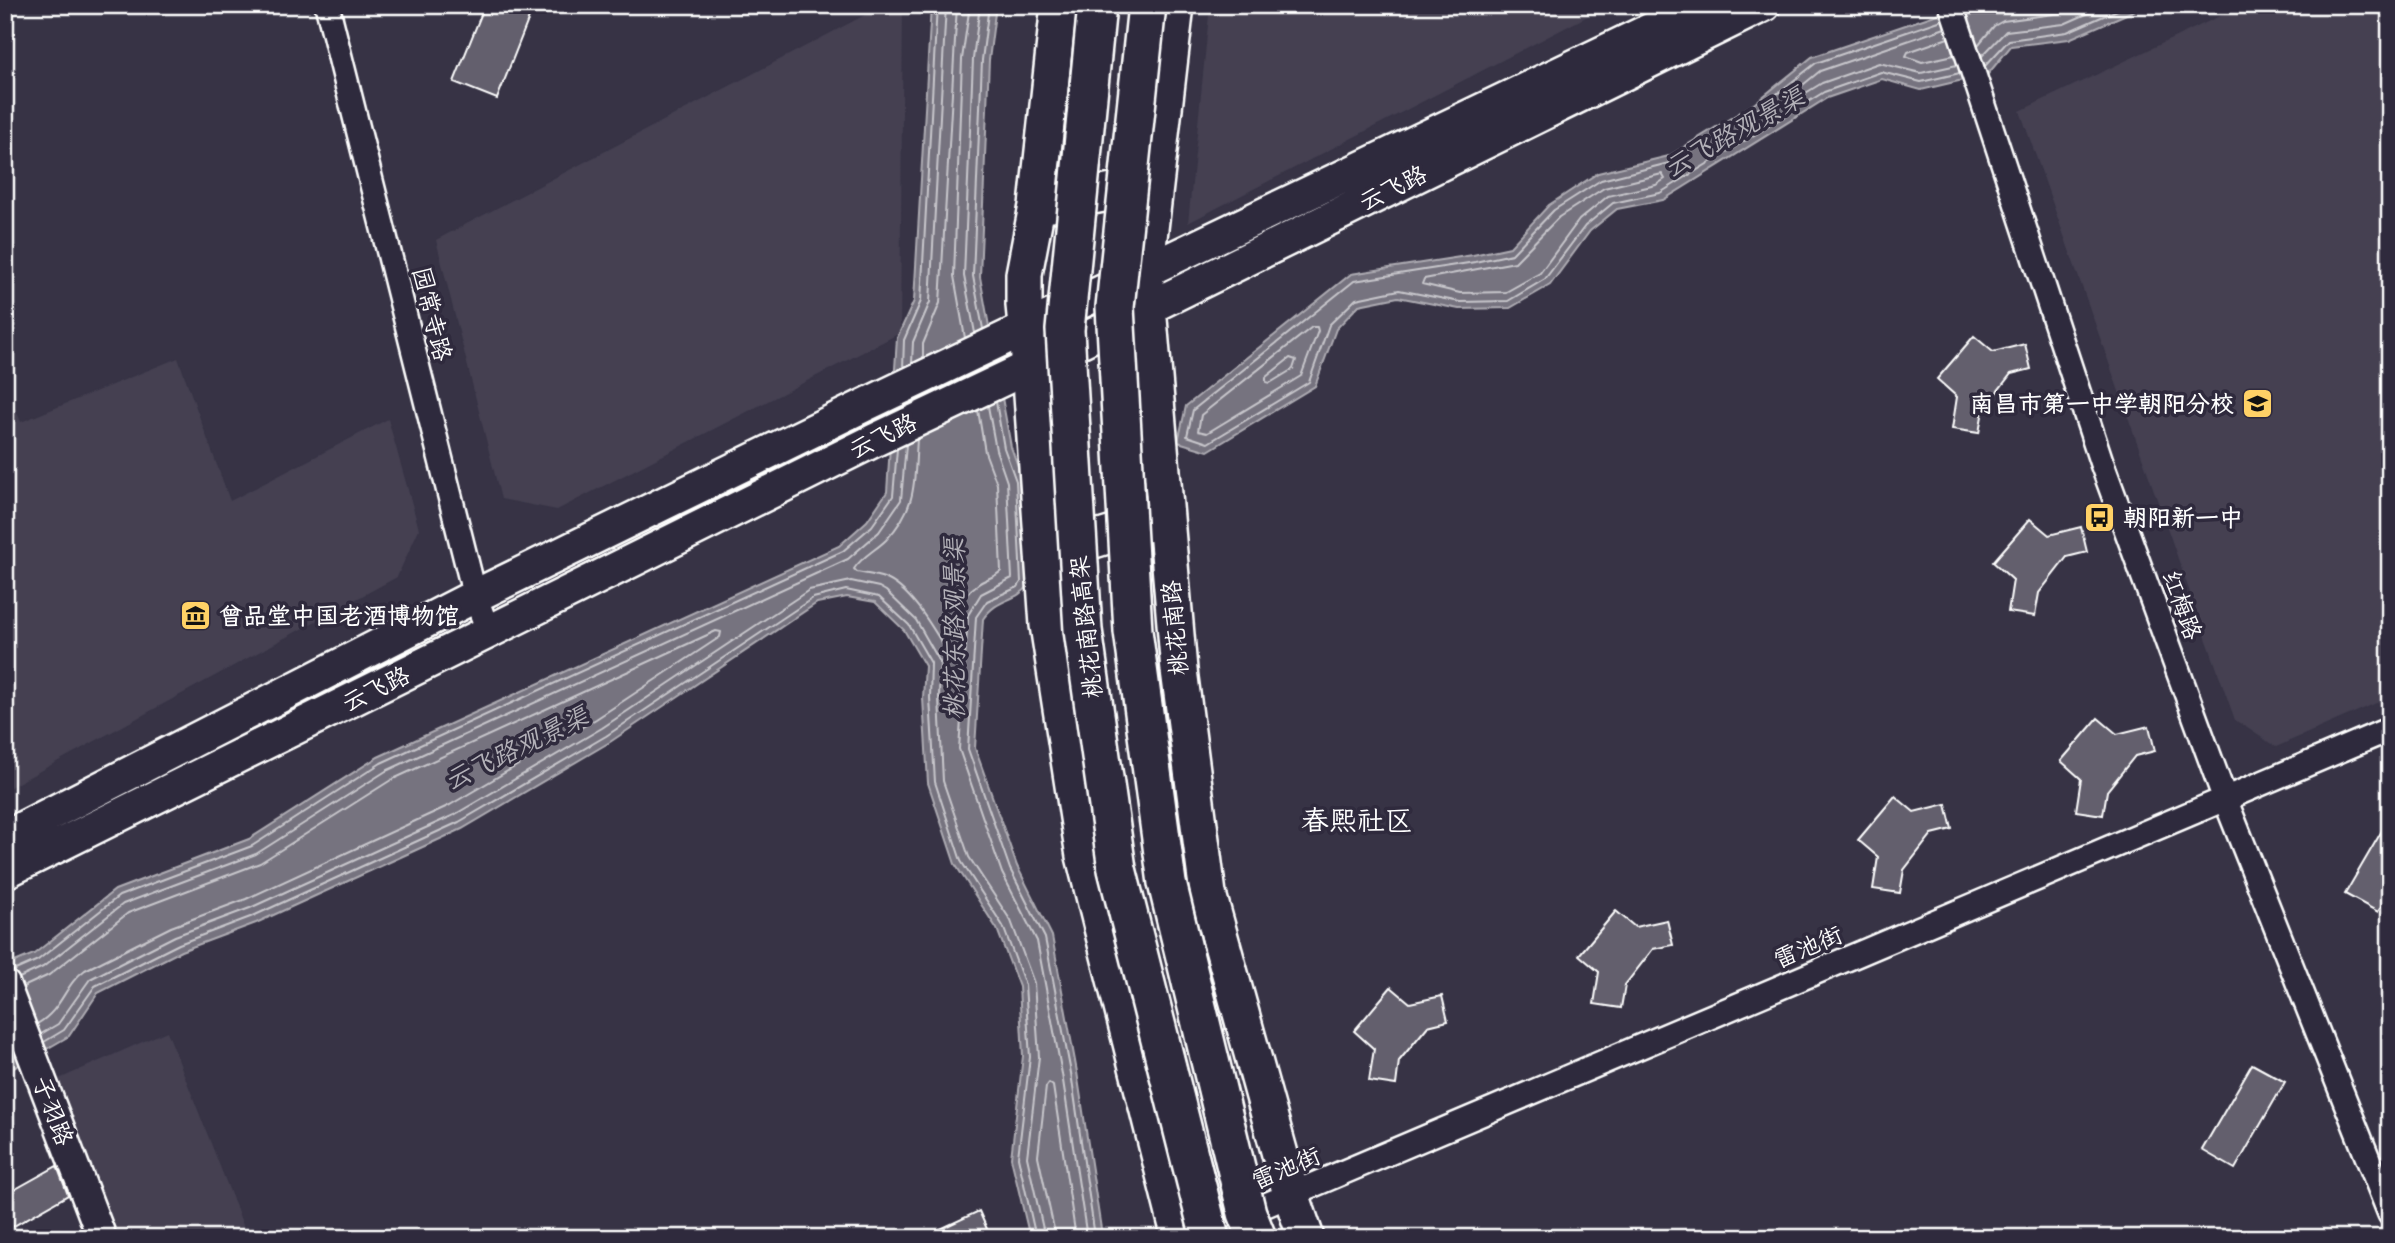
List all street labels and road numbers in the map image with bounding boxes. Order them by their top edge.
street label: 云飞路 [1354,159,1431,216]
street label: 园常寺路 [407,264,458,364]
street label: 云飞路 [844,407,921,464]
street label: 桃花南路高架 [1064,554,1107,700]
street label: 红梅路 [2157,566,2208,644]
street label: 桃花南路 [1156,579,1193,677]
street label: 云飞路 [337,660,414,717]
street label: 雷池街 [1769,919,1847,974]
street label: 子羽路 [27,1072,80,1150]
street label: 雷池街 [1247,1140,1325,1195]

